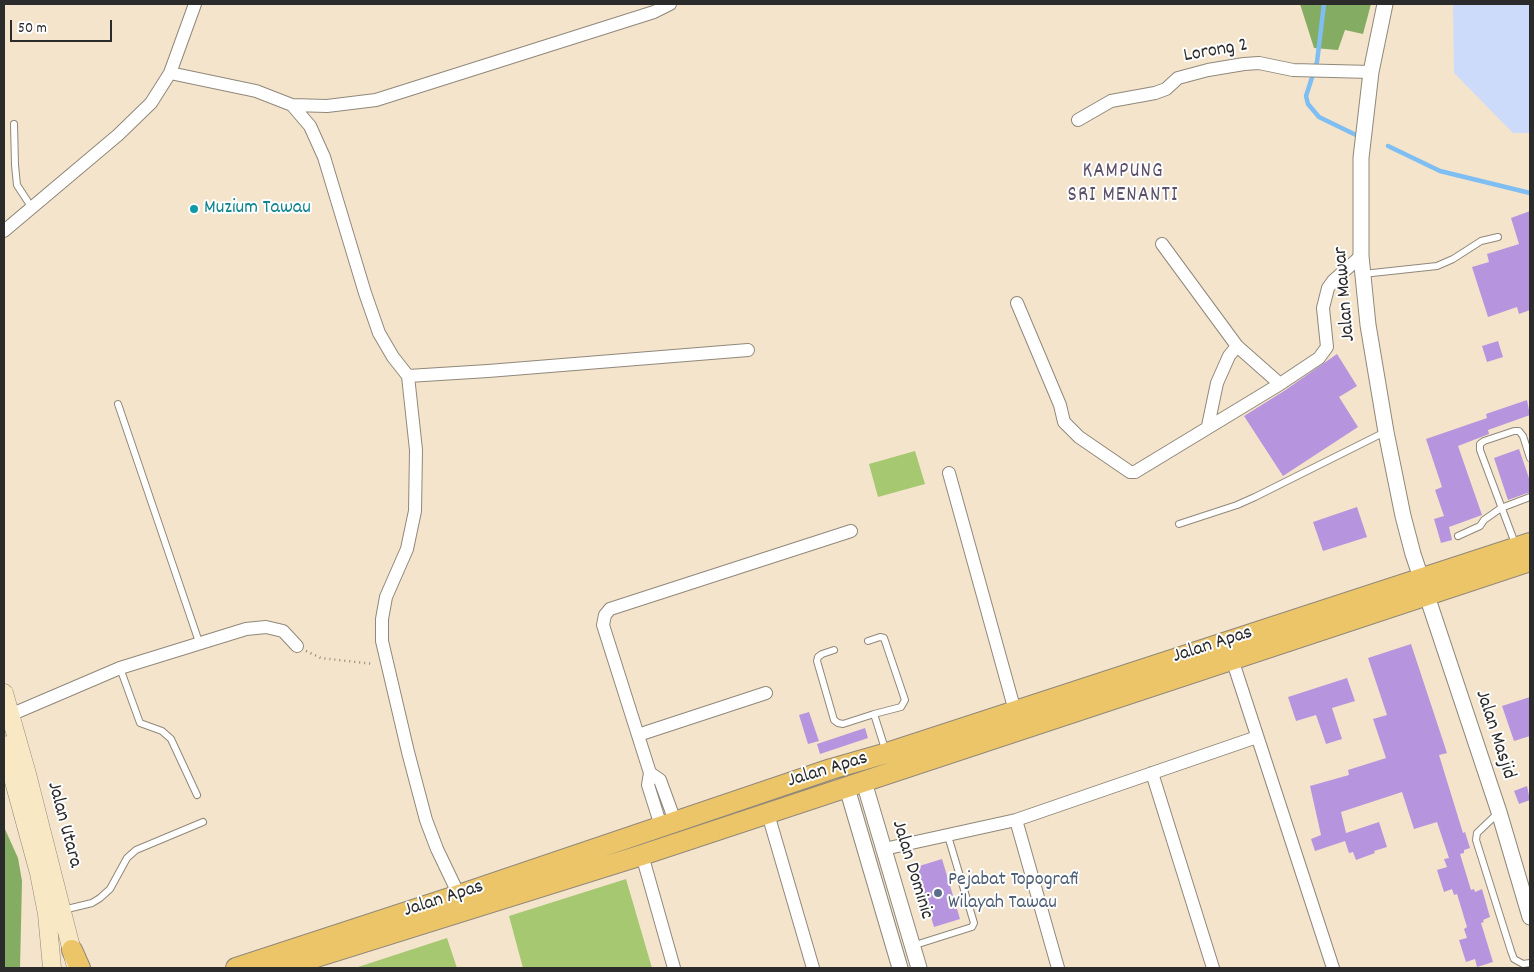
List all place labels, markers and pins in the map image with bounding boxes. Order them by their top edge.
place label: Muzium Tawau [204,197,311,221]
marker: Muzium Tawau [188,203,200,215]
place label: Pejabat Topografi Wilayah Tawau [948,869,1079,916]
marker: Pejabat Topografi Wilayah Tawau [932,887,944,899]

